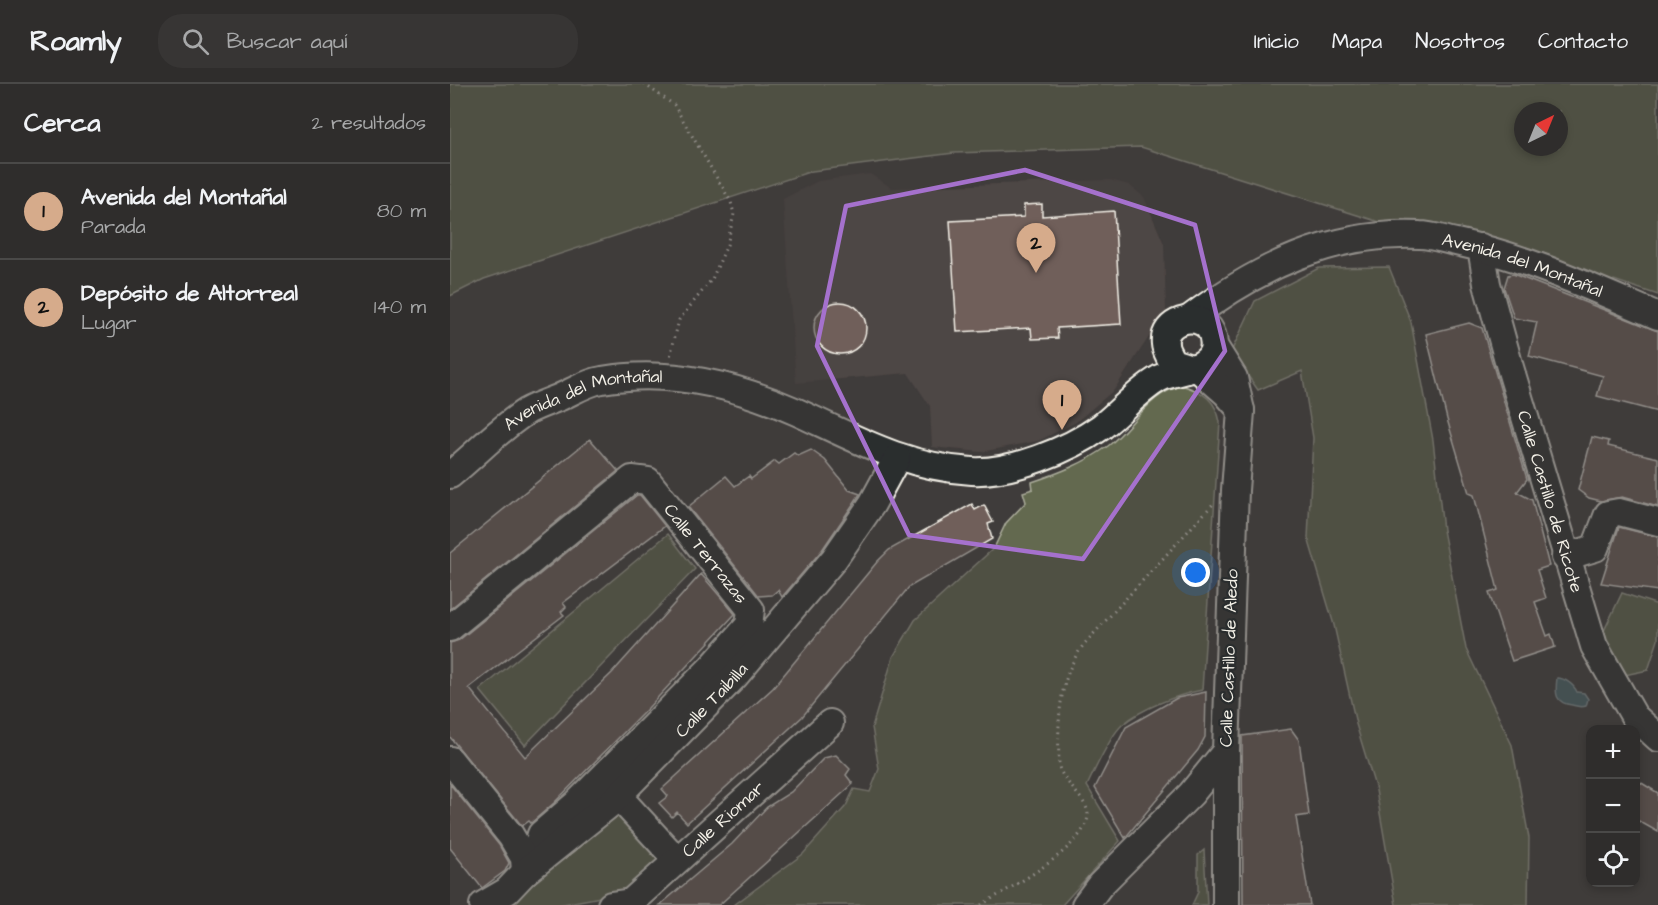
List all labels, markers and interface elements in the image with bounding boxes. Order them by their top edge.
search box [158,14,578,68]
text: Roamly [30,22,122,61]
icon: search [179,25,212,58]
text: Buscar aquí [227,26,347,57]
text: Inicio [1254,27,1299,56]
text: Mapa [1332,27,1382,56]
text: Nosotros [1415,27,1505,56]
text: Contacto [1538,27,1628,56]
north arrow [1514,102,1568,156]
text: Cerca [24,105,101,141]
text: 2 resultados [312,109,426,137]
text: Avenida del Montañal [81,182,287,213]
text: 1 [42,197,45,225]
text: 80 m [377,197,426,225]
text: Parada [81,213,146,241]
pin: 2 [1016,224,1056,273]
street label: Avenida del Montañal [1440,227,1607,303]
text: Depósito de Altorreal [81,278,298,309]
text: 2 [38,293,49,321]
text: 140 m [374,293,426,321]
text: Lugar [81,309,137,337]
street label: Avenida del Montañal [498,364,663,436]
pin: 1 [1042,380,1082,430]
street label: Calle Castillo de Ricote [1511,407,1590,596]
street label: Calle Terrazas [658,498,754,609]
your location [1181,558,1210,587]
street label: Calle Castillo de Aledo [1213,569,1245,747]
street label: Calle Taibilla [669,657,754,743]
map controls [1586,725,1640,887]
button: + [1586,725,1640,779]
street label: Calle Riomar [676,775,770,863]
button: − [1586,779,1640,833]
button: locate [1586,833,1640,887]

